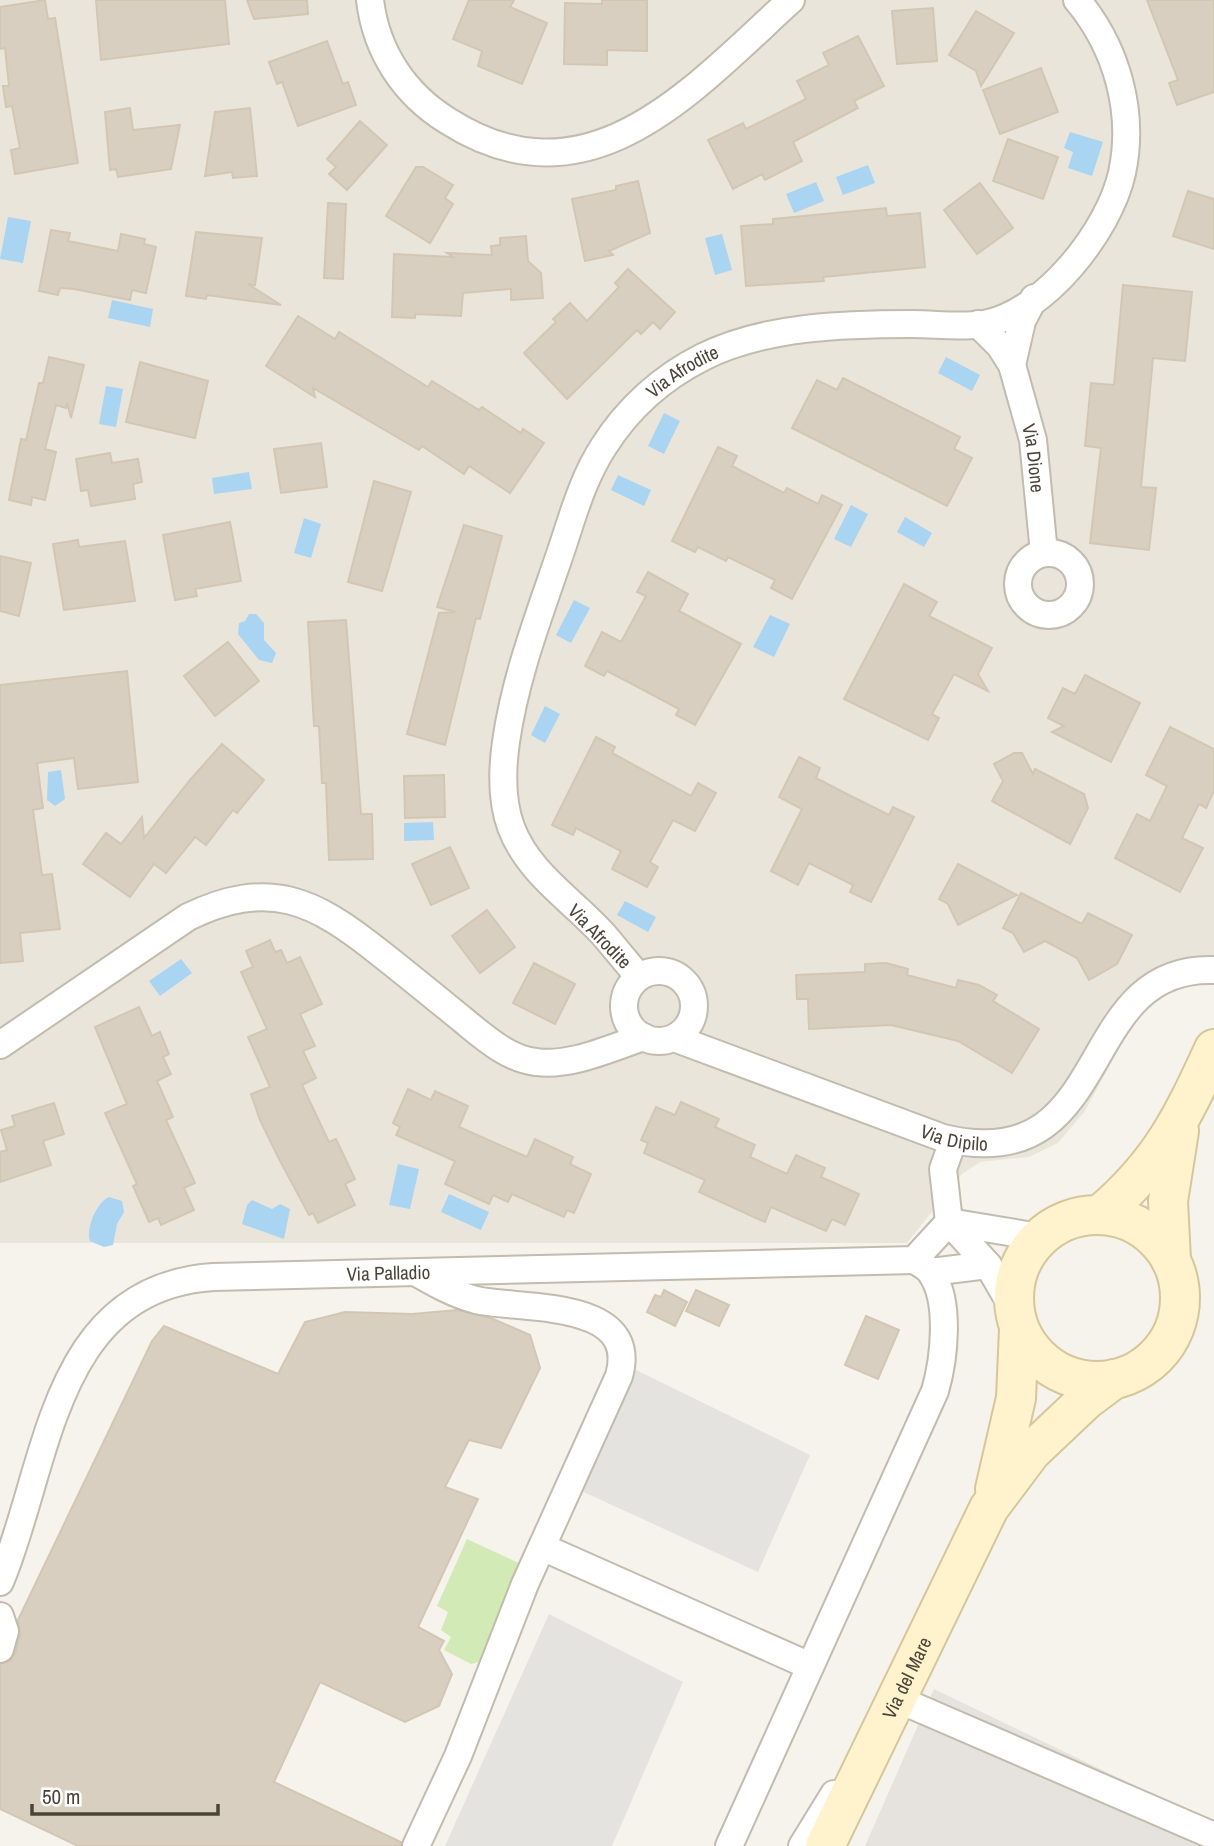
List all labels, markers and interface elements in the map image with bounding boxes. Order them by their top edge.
street label: Via Afrodite [640,339,722,404]
street label: Via Dione [1016,421,1051,494]
street label: Via Afrodite [562,898,638,974]
street label: Via Dipilo [917,1118,988,1156]
street label: Via Palladio [346,1259,431,1287]
street label: Via del Mare [876,1632,938,1723]
scale bar [32,1772,217,1816]
text: 50 m [42,1782,80,1811]

